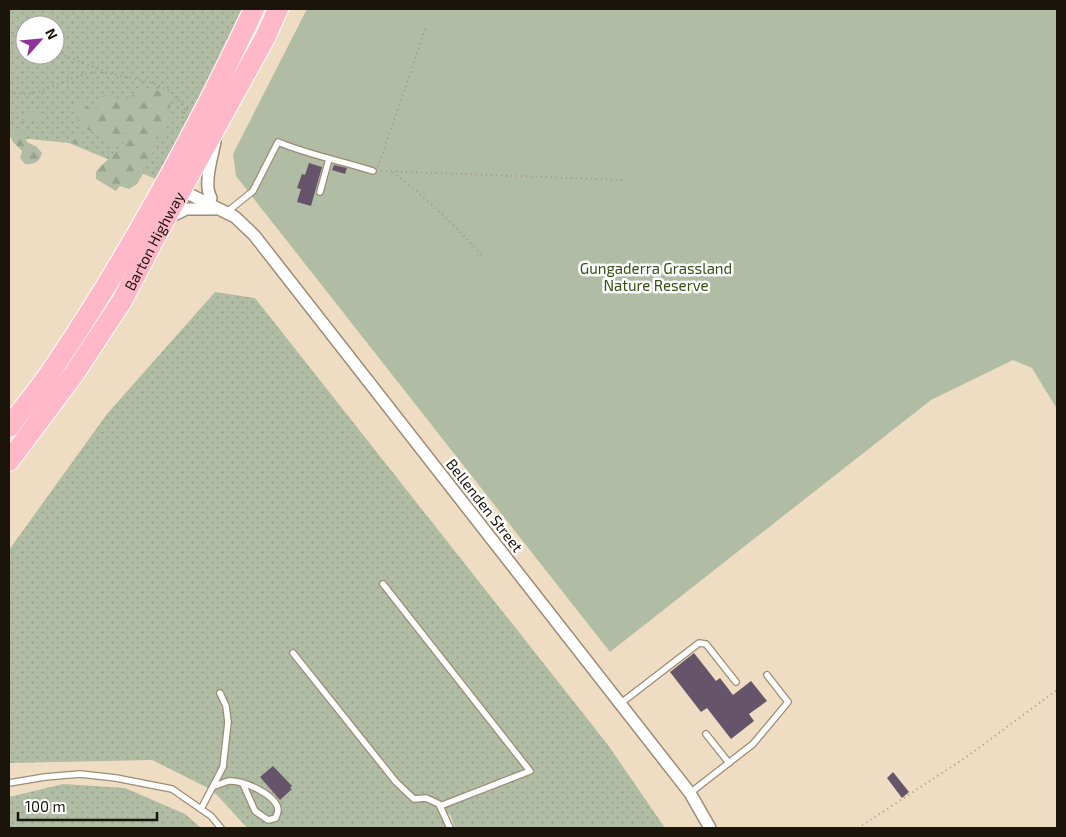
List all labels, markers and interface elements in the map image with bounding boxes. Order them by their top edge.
north arrow [15,15,65,65]
text: N [42,26,62,42]
street label: Barton Highway [120,188,188,293]
park label: Gungaderra Grassland Nature Reserve [580,259,732,294]
street label: Bellenden Street [443,455,527,555]
scale bar [18,790,156,822]
text: 100 m [25,797,66,815]

